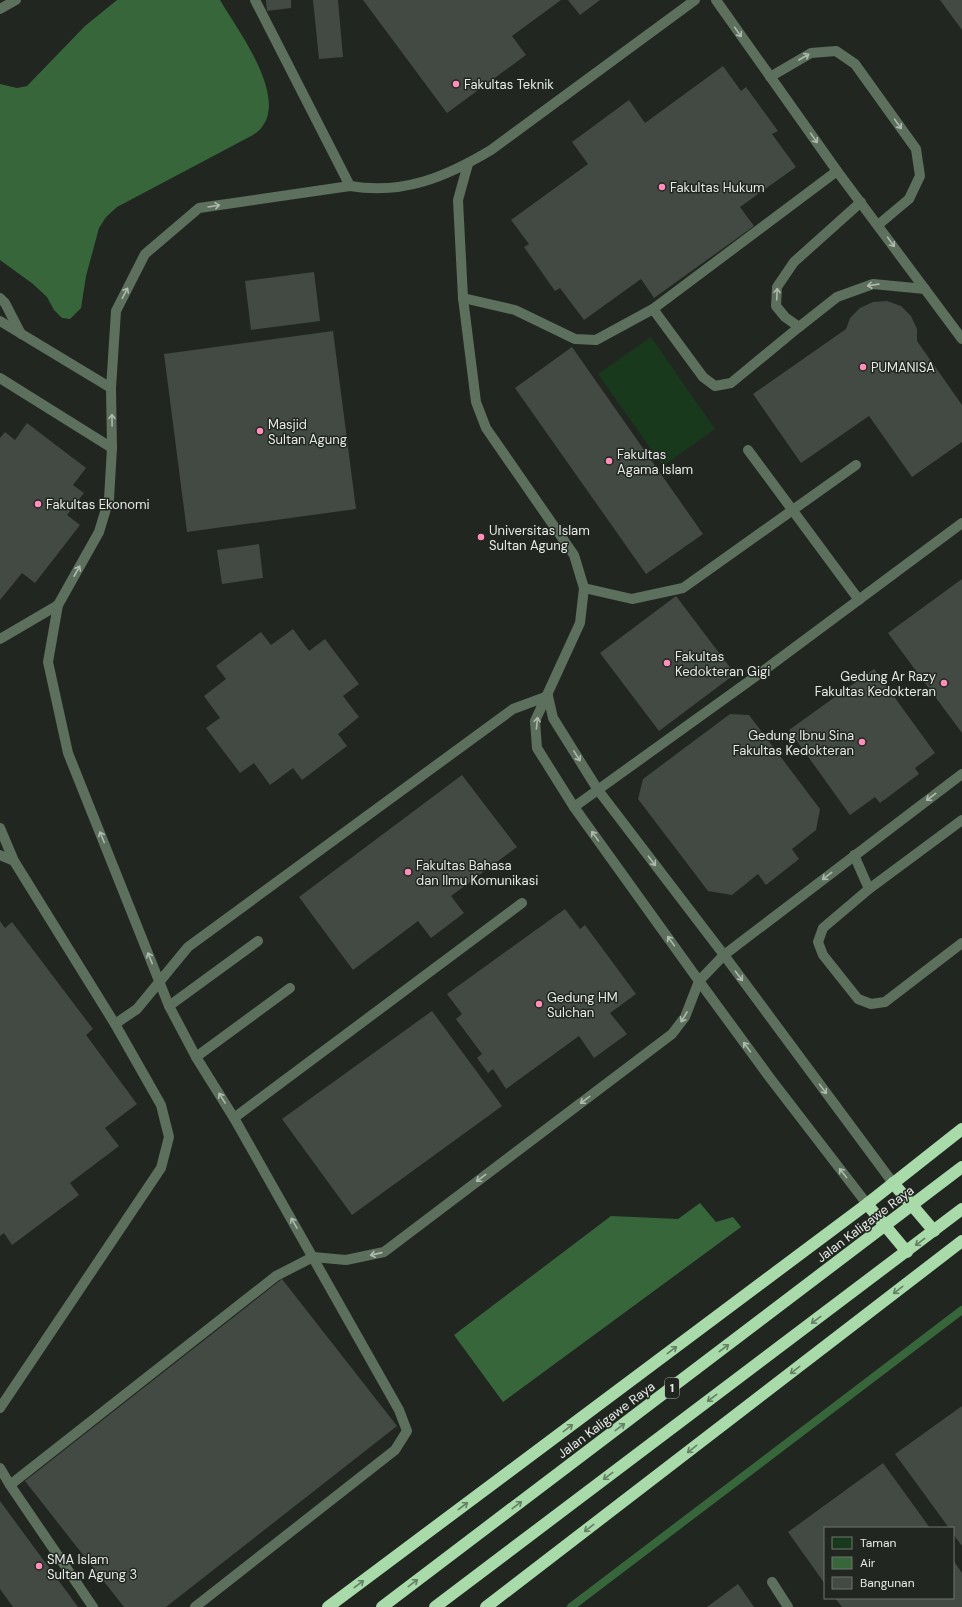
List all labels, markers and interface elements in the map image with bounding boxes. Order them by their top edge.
one-way arrow [734,26,742,37]
one-way arrow [798,52,810,60]
place label: Fakultas Teknik [464,76,554,93]
marker: Fakultas Teknik [451,79,461,89]
one-way arrow [894,118,902,129]
one-way arrow [810,132,818,143]
place label: Fakultas Hukum [670,179,765,196]
marker: Fakultas Hukum [657,182,667,192]
one-way arrow [207,202,220,210]
one-way arrow [886,237,895,248]
one-way arrow [866,281,879,289]
one-way arrow [122,287,129,299]
one-way arrow [773,288,780,301]
place label: PUMANISA [871,359,935,376]
marker: PUMANISA [858,362,868,372]
one-way arrow [108,414,115,427]
place label: Masjid Sultan Agung [268,416,347,448]
marker: Masjid Sultan Agung [255,426,265,436]
place label: Fakultas Agama Islam [617,446,693,478]
marker: Fakultas Agama Islam [604,456,614,466]
place label: Fakultas Ekonomi [46,496,150,513]
marker: Fakultas Ekonomi [33,499,43,509]
place label: Universitas Islam Sultan Agung [489,522,590,554]
marker: Universitas Islam Sultan Agung [476,532,486,542]
one-way arrow [73,565,81,577]
place label: Fakultas Kedokteran Gigi [675,648,770,680]
marker: Fakultas Kedokteran Gigi [662,658,672,668]
place label: Gedung Ar Razy Fakultas Kedokteran [815,668,936,700]
marker: Gedung Ar Razy Fakultas Kedokteran [939,678,949,688]
one-way arrow [533,717,540,730]
place label: Gedung Ibnu Sina Fakultas Kedokteran [733,727,854,759]
marker: Gedung Ibnu Sina Fakultas Kedokteran [857,737,867,747]
one-way arrow [573,750,581,761]
one-way arrow [925,793,936,801]
one-way arrow [591,830,599,841]
one-way arrow [97,832,105,844]
one-way arrow [648,856,657,867]
place label: Fakultas Bahasa dan Ilmu Komunikasi [416,857,538,889]
marker: Fakultas Bahasa dan Ilmu Komunikasi [403,867,413,877]
one-way arrow [822,871,833,880]
one-way arrow [667,936,675,947]
one-way arrow [146,952,154,964]
one-way arrow [735,970,744,981]
place label: Gedung HM Sulchan [547,989,618,1021]
marker: Gedung HM Sulchan [534,999,544,1009]
one-way arrow [680,1011,688,1023]
one-way arrow [743,1041,751,1052]
one-way arrow [819,1083,827,1094]
one-way arrow [218,1093,226,1104]
one-way arrow [579,1095,590,1104]
one-way arrow [839,1168,847,1179]
one-way arrow [476,1174,487,1183]
street label: Jalan Kaligawe Raya [813,1182,917,1266]
one-way arrow [289,1217,297,1229]
one-way arrow [915,1238,926,1246]
one-way arrow [370,1250,383,1258]
one-way arrow [892,1286,903,1295]
one-way arrow [811,1316,822,1324]
one-way arrow [719,1344,730,1353]
one-way arrow [666,1346,677,1354]
one-way arrow [789,1365,800,1374]
street label: Jalan Kaligawe Raya [554,1378,658,1462]
road number: 1 [665,1378,679,1398]
one-way arrow [707,1394,718,1402]
one-way arrow [615,1423,626,1431]
one-way arrow [562,1424,573,1432]
one-way arrow [686,1445,697,1453]
one-way arrow [603,1472,614,1481]
one-way arrow [511,1501,522,1509]
one-way arrow [458,1502,469,1510]
one-way arrow [583,1524,594,1532]
legend [824,1527,954,1599]
text: Taman [860,1535,897,1551]
place label: SMA Islam Sultan Agung 3 [47,1551,137,1583]
text: Air [860,1555,876,1571]
marker: SMA Islam Sultan Agung 3 [34,1561,44,1571]
text: Bangunan [860,1575,915,1591]
one-way arrow [354,1579,365,1588]
one-way arrow [407,1579,418,1588]

